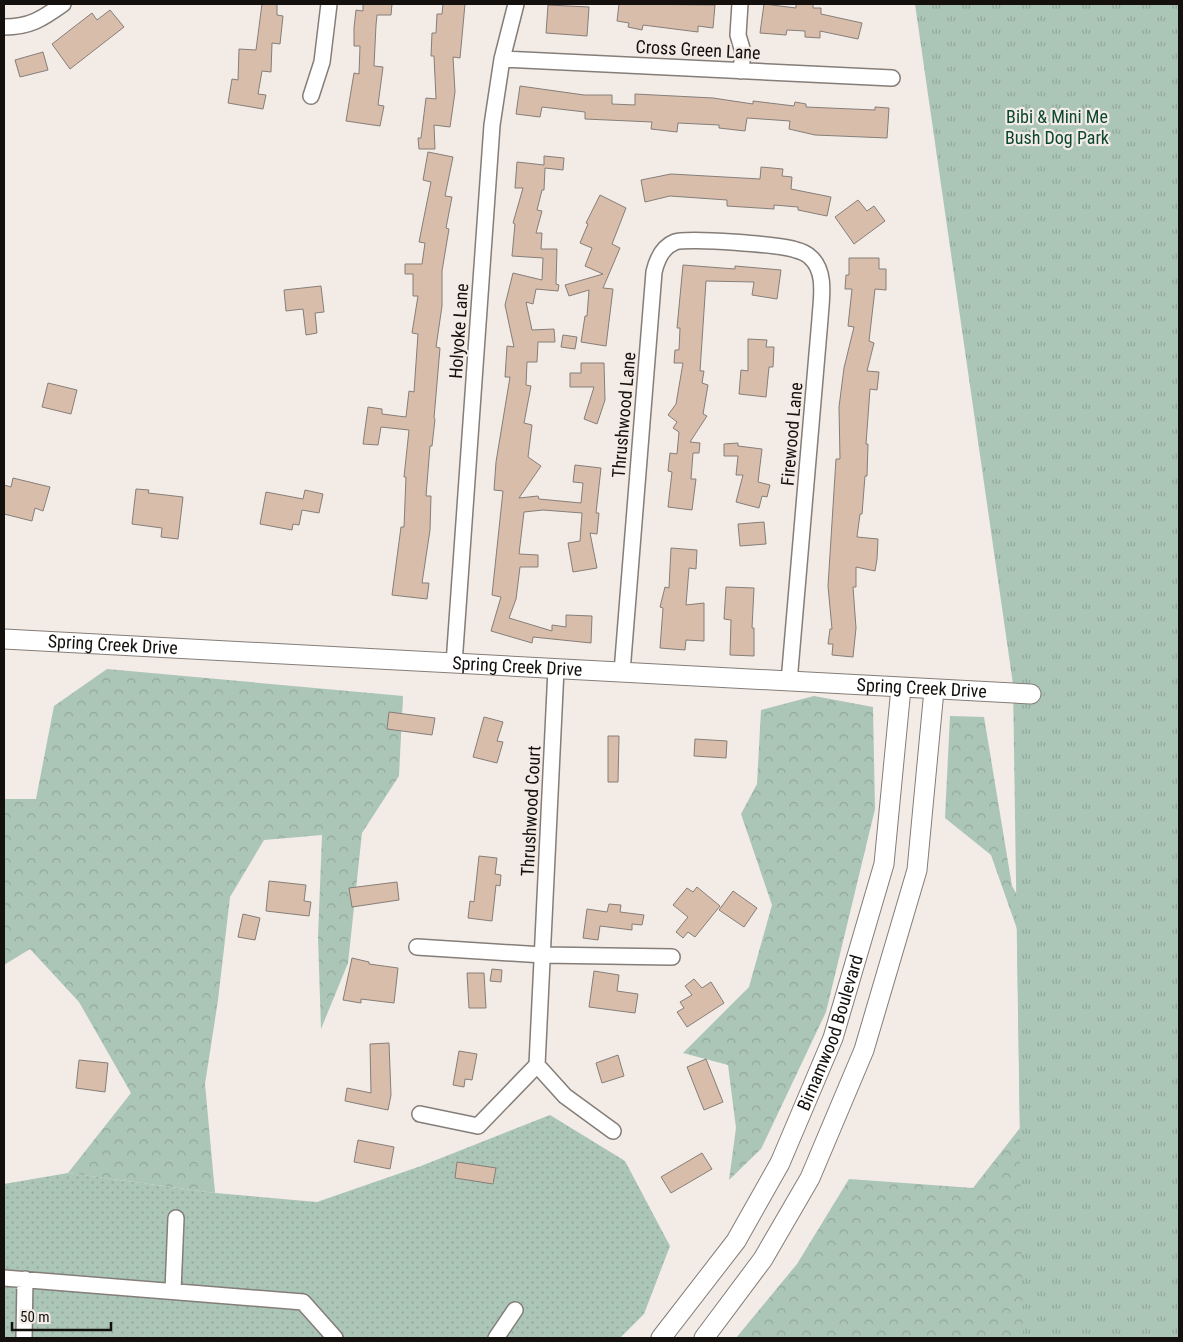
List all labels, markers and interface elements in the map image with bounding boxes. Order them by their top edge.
street label: Cross Green Lane [635,36,761,63]
park label: Bibi & Mini Me Bush Dog Park [1005,106,1109,148]
street label: Holyoke Lane [445,283,472,379]
street label: Thrushwood Lane [608,351,639,479]
street label: Firewood Lane [777,381,806,487]
street label: Spring Creek Drive [47,630,178,658]
street label: Spring Creek Drive [452,652,583,680]
street label: Spring Creek Drive [856,674,987,702]
street label: Thrushwood Court [517,745,544,877]
street label: Birnamwood Boulevard [792,952,867,1114]
scale bar [12,1300,111,1332]
text: 50 m [20,1308,50,1326]

